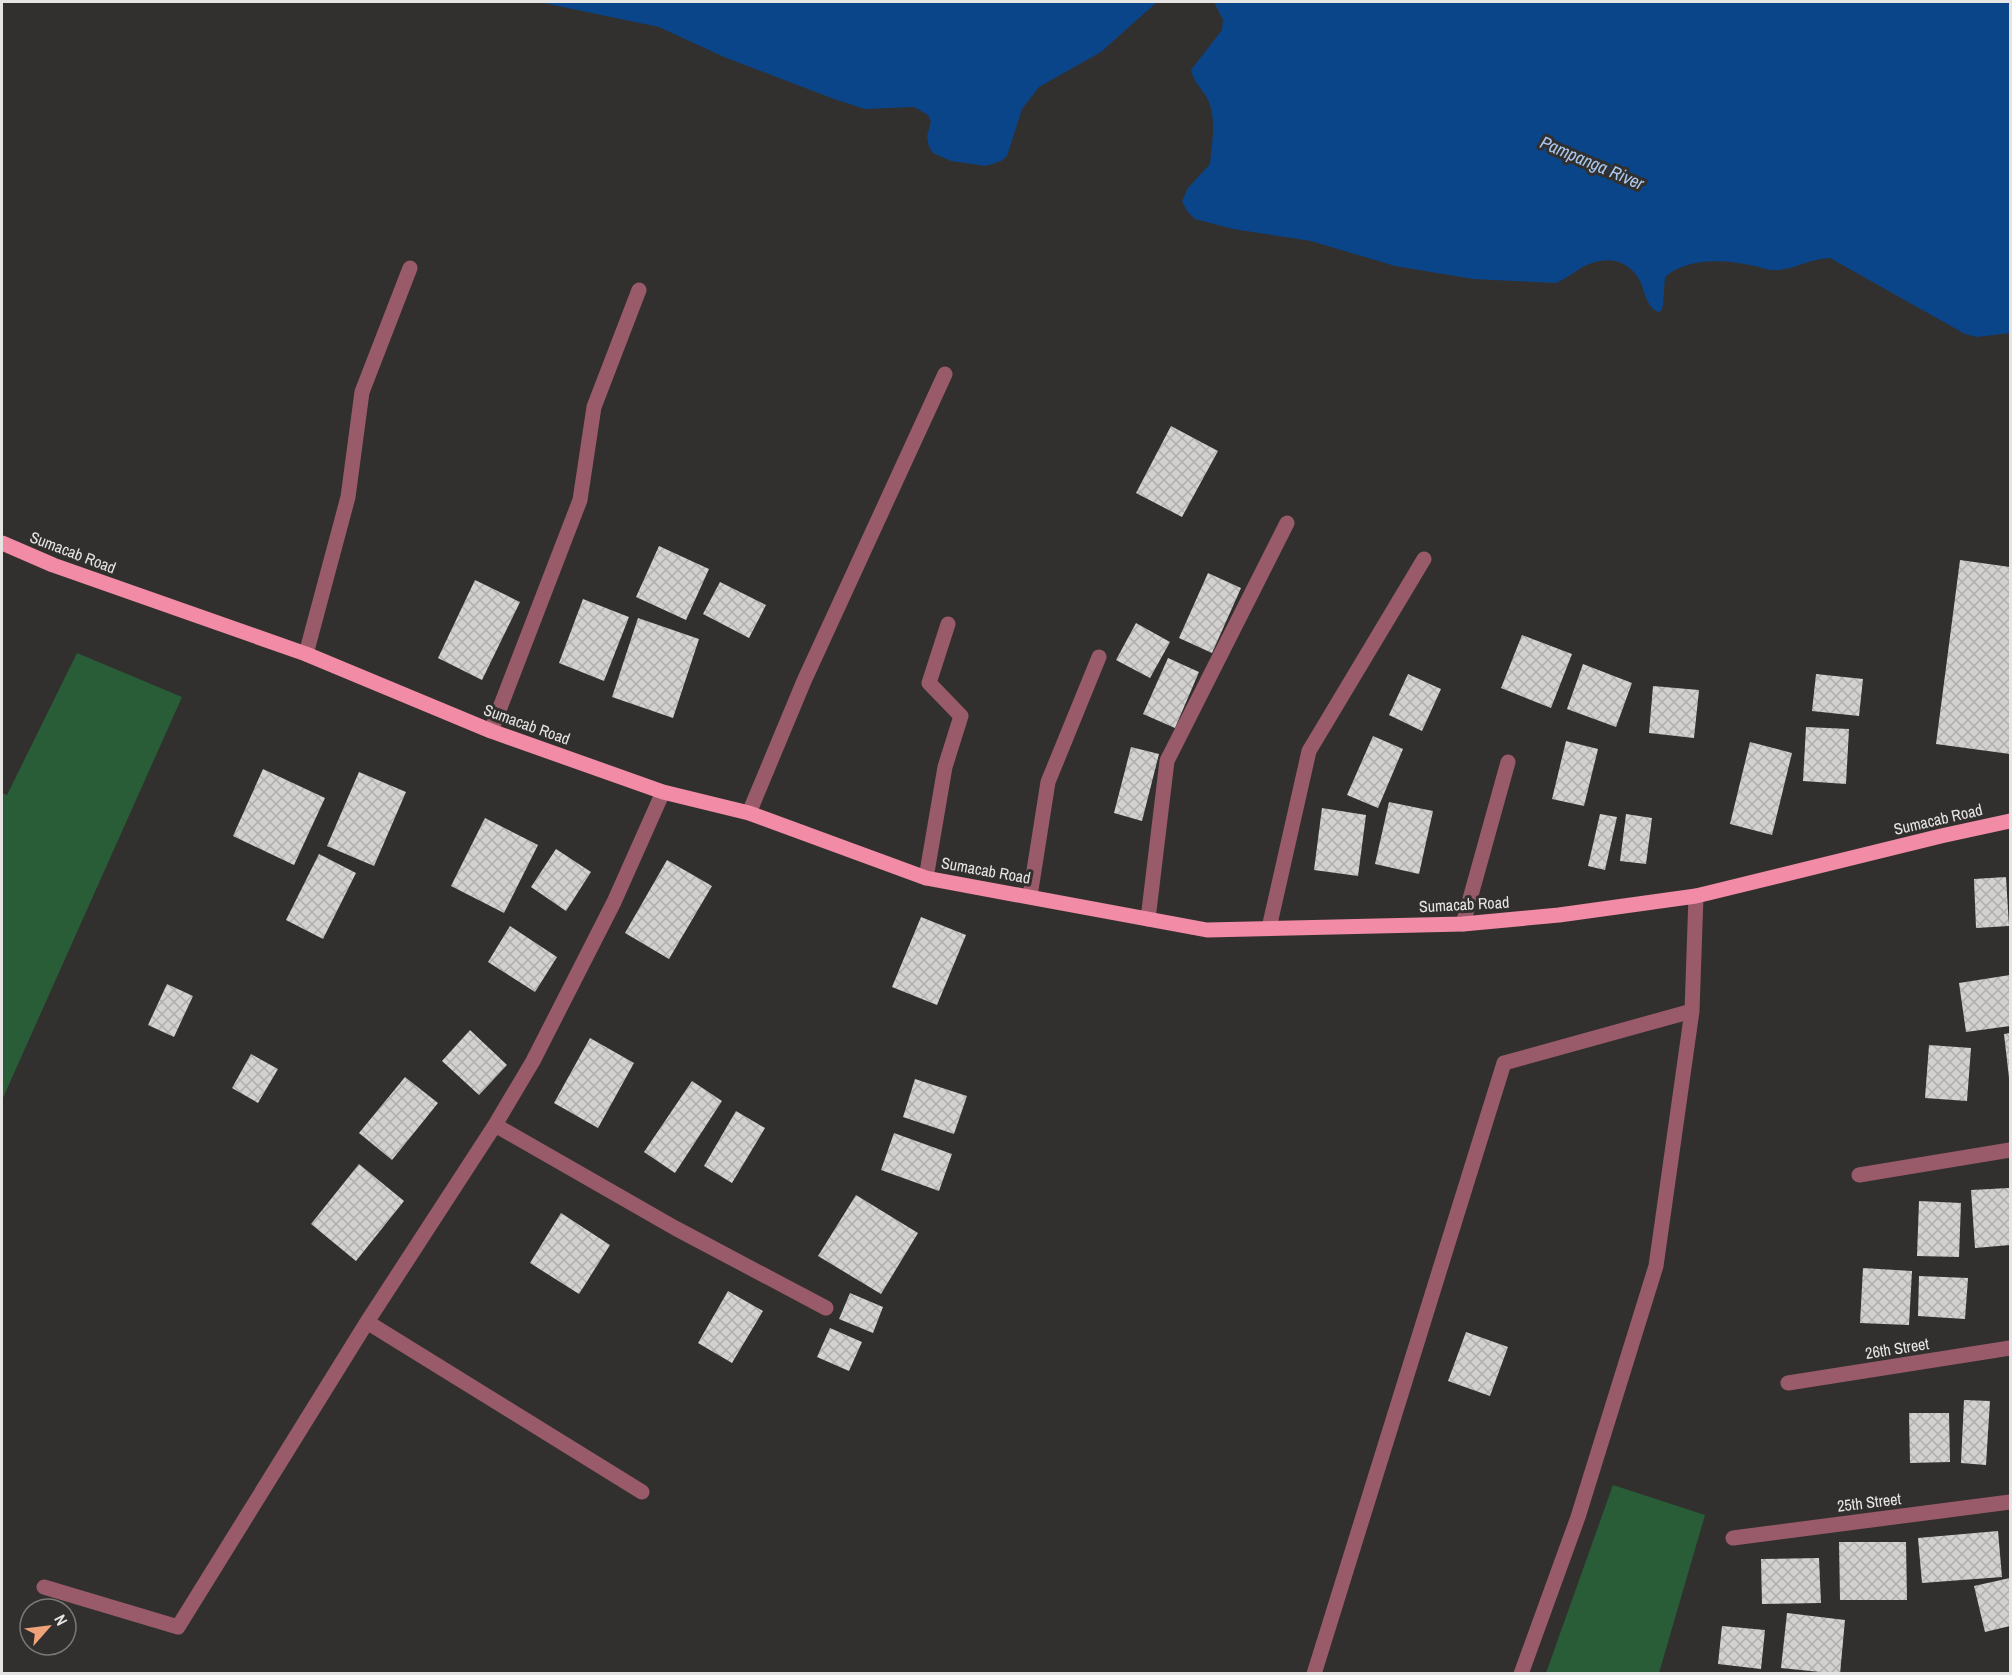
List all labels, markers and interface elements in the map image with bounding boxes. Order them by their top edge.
water label: Pampanga River [1536,129,1649,196]
street label: Sumacab Road [27,526,119,578]
street label: Sumacab Road [481,698,573,750]
street label: Sumacab Road [1891,798,1985,840]
street label: Sumacab Road [940,851,1032,889]
street label: Sumacab Road [1418,891,1510,917]
street label: 26th Street [1864,1332,1931,1364]
street label: 25th Street [1836,1487,1903,1517]
north arrow [18,1597,78,1657]
text: N [49,1611,73,1629]

